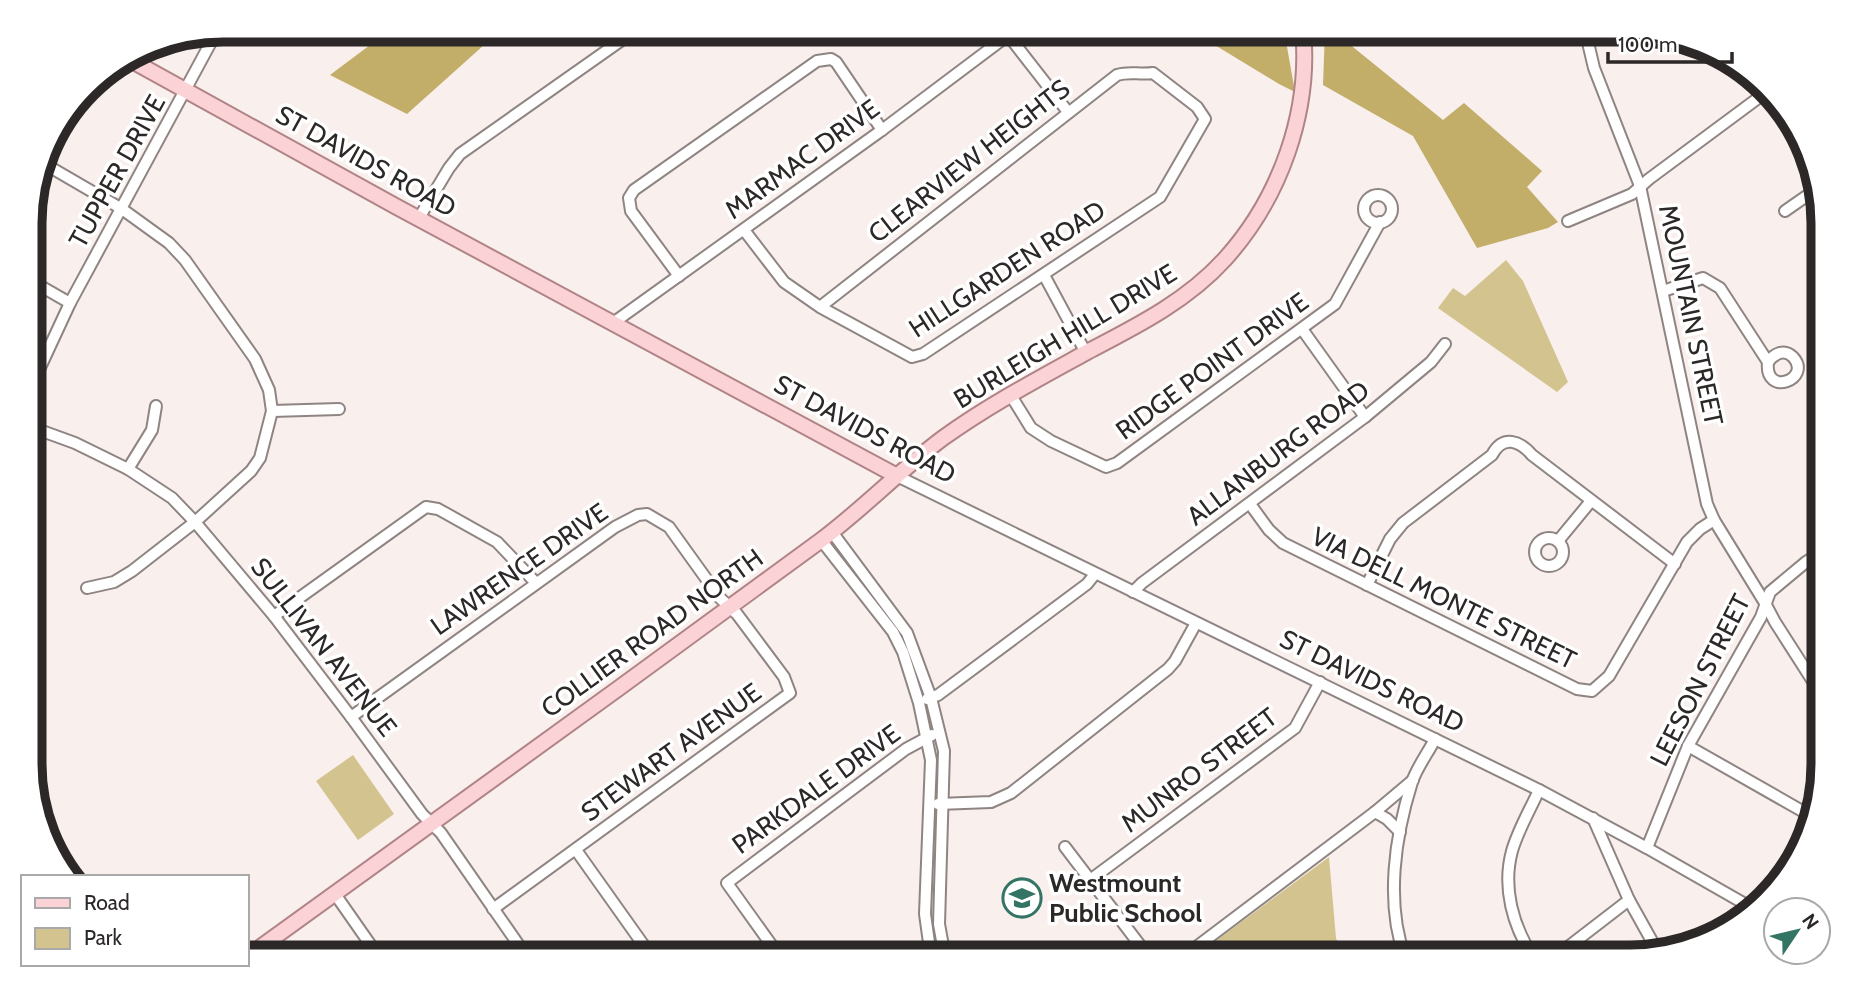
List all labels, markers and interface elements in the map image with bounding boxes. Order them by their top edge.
scale bar [1608,21,1732,65]
text: 100 m [1618,32,1677,57]
street label: CLEARVIEW HEIGHTS [862,72,1076,250]
street label: TUPPER DRIVE [62,89,172,253]
street label: MARMAC DRIVE [719,92,885,226]
street label: ST DAVIDS ROAD [270,98,462,224]
street label: HILLGARDEN ROAD [903,194,1111,344]
street label: MOUNTAIN STREET [1652,202,1730,428]
street label: BURLEIGH HILL DRIVE [948,257,1182,415]
street label: RIDGE POINT DRIVE [1110,285,1314,447]
street label: ST DAVIDS ROAD [769,368,961,490]
street label: ALLANBURG ROAD [1180,374,1376,532]
street label: LAWRENCE DRIVE [424,496,614,642]
street label: VIA DELL MONTE STREET [1306,520,1582,676]
street label: COLLIER ROAD NORTH [535,542,769,724]
street label: SULLIVAN AVENUE [244,551,404,743]
street label: LEESON STREET [1643,589,1757,771]
street label: ST DAVIDS ROAD [1275,623,1469,739]
street label: STEWART AVENUE [575,676,767,828]
street label: MUNRO STREET [1115,701,1283,839]
street label: PARKDALE DRIVE [726,717,906,861]
place label: Westmount Public School [1049,867,1202,929]
legend [21,875,248,966]
school or university icon: Westmount Public School [1001,877,1043,919]
text: Road [84,890,130,915]
north arrow [1762,896,1832,966]
text: N [1797,909,1824,934]
text: Park [84,925,122,950]

